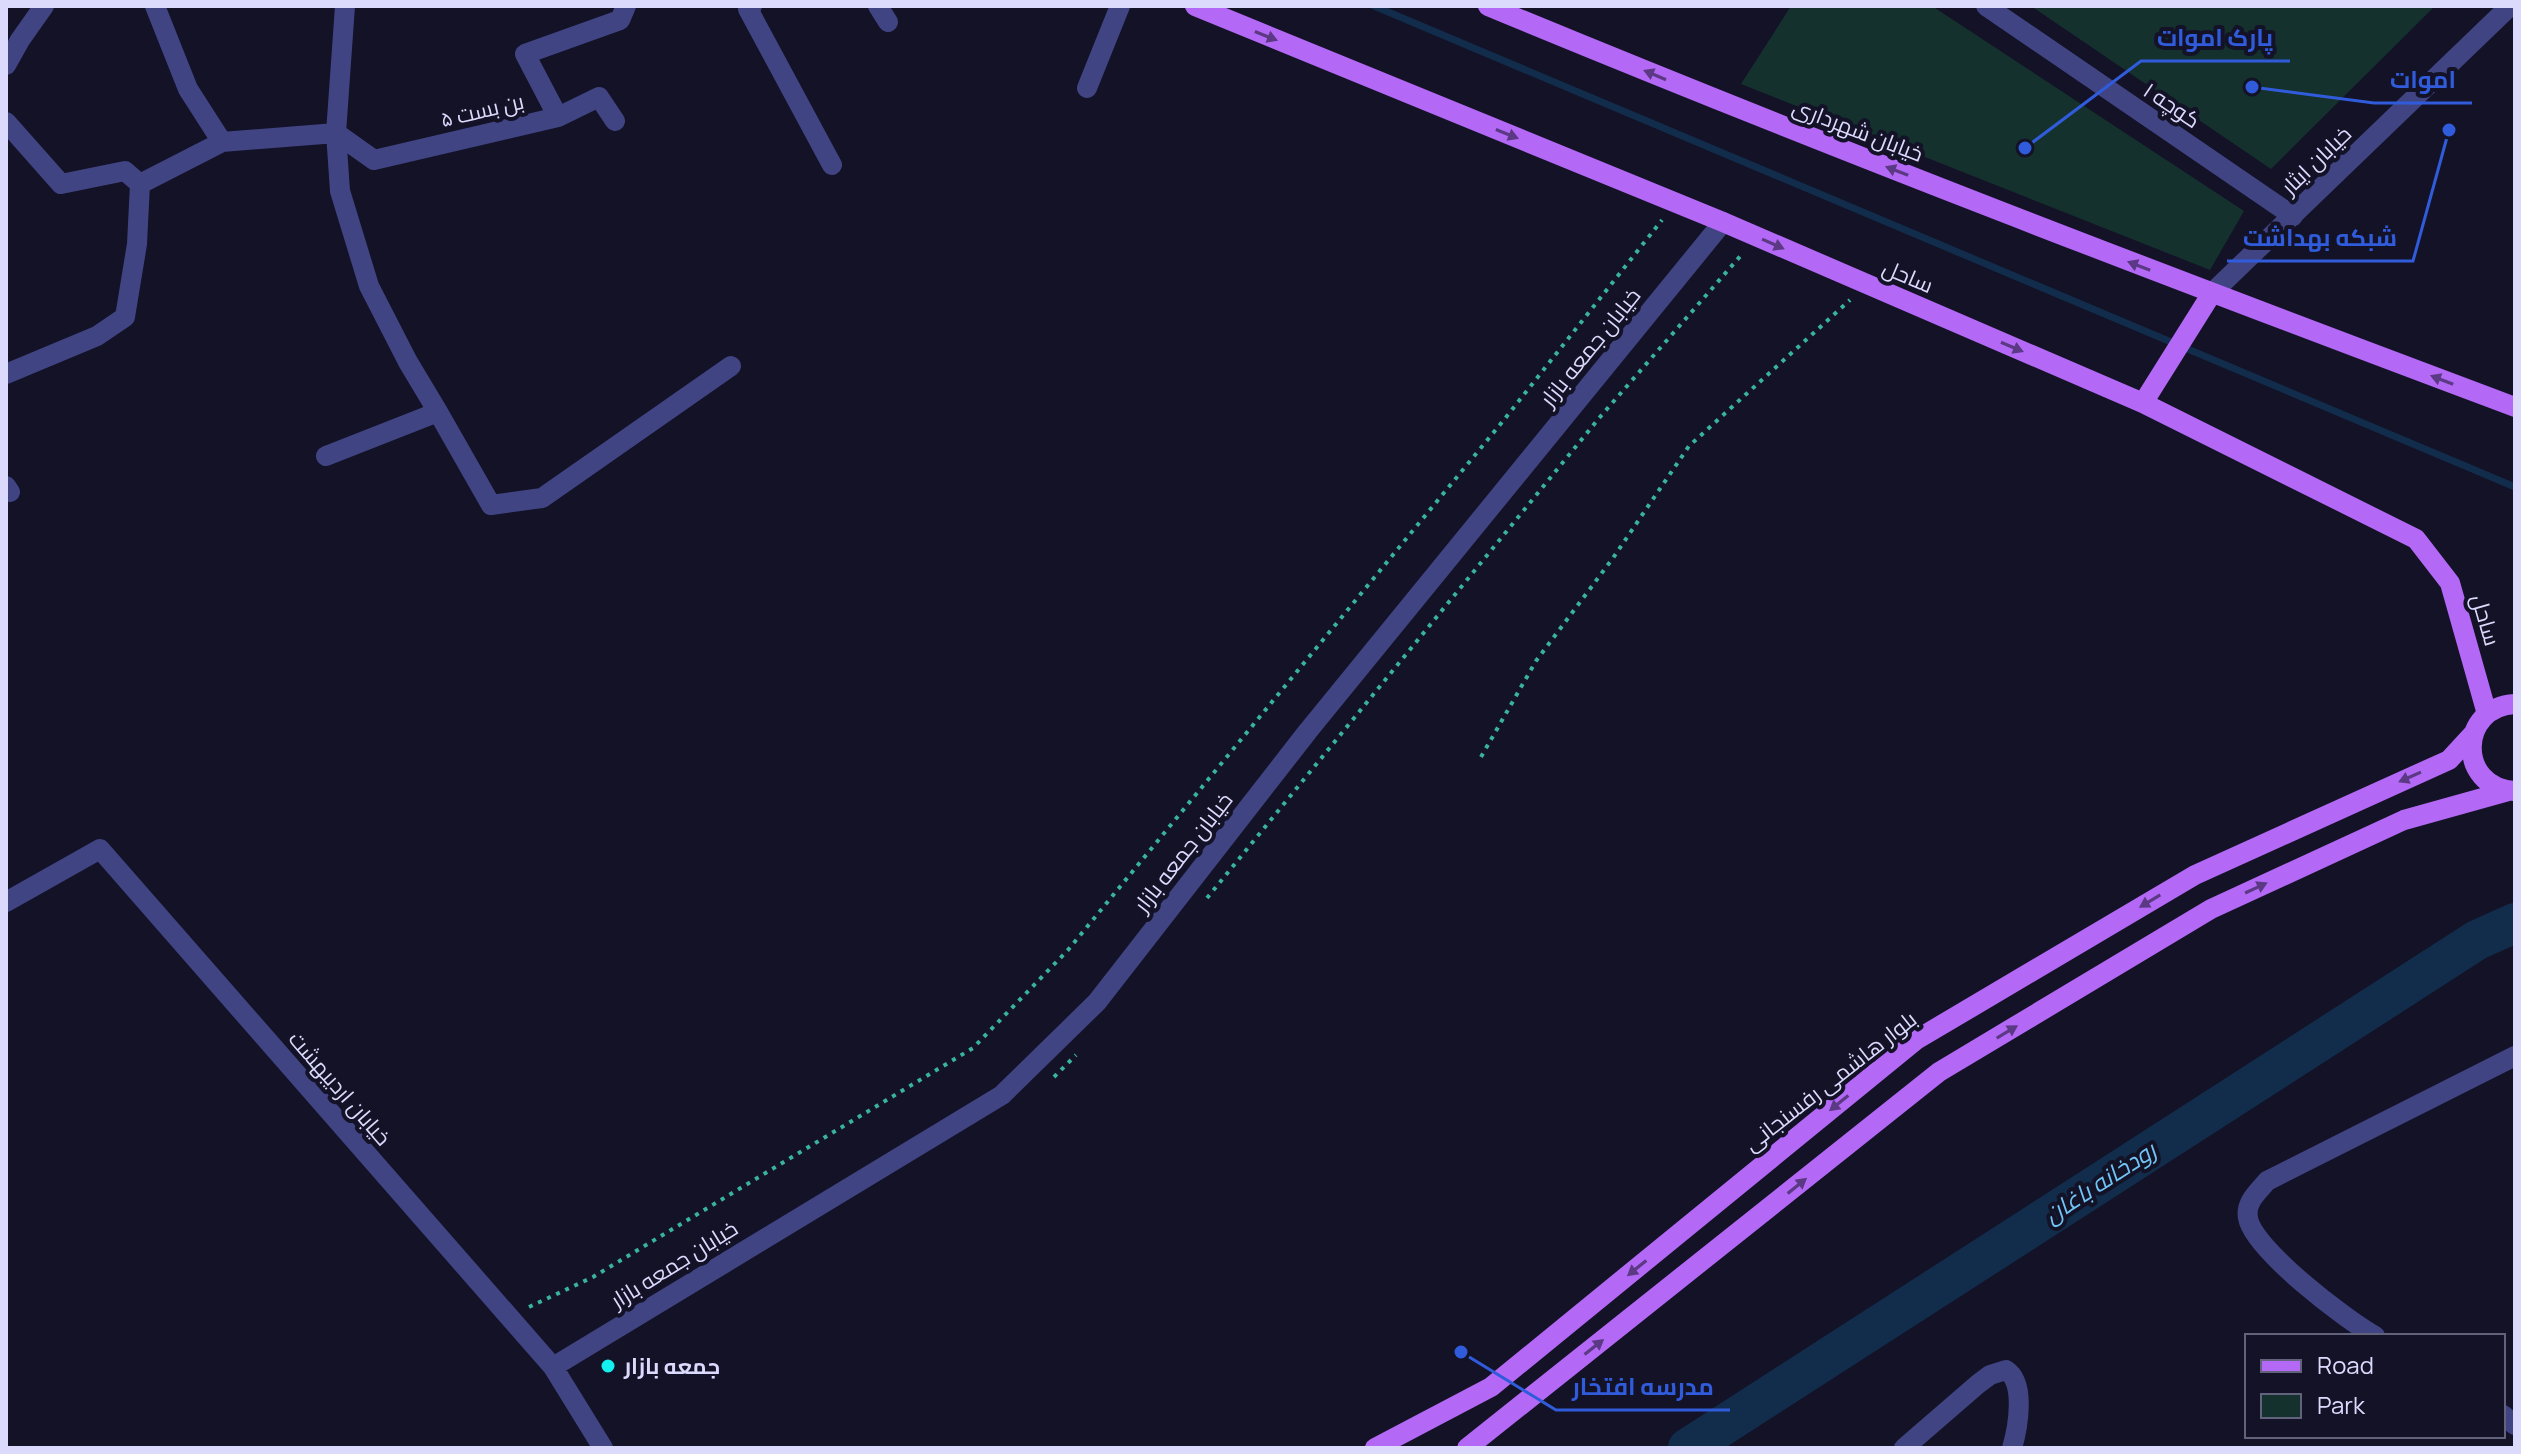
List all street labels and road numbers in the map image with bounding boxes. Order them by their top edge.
street label: کوچه ۱ [2138,75,2206,135]
street label: بن بست ۵ [437,86,527,134]
street label: خیابان شهرداری [1788,91,1928,169]
street label: خیابان ایثار [2273,119,2358,202]
street label: ساحل [1878,252,1938,300]
street label: خیابان جمعه بازار [1532,281,1647,414]
street label: ساحل [2464,591,2508,649]
street label: خیابان جمعه بازار [1125,786,1239,920]
street label: بلوار هاشمی رفسنجانی [1737,1004,1923,1158]
street label: خیابان اردیبهشت [282,1024,398,1152]
street label: خیابان جمعه بازار [603,1213,743,1316]

